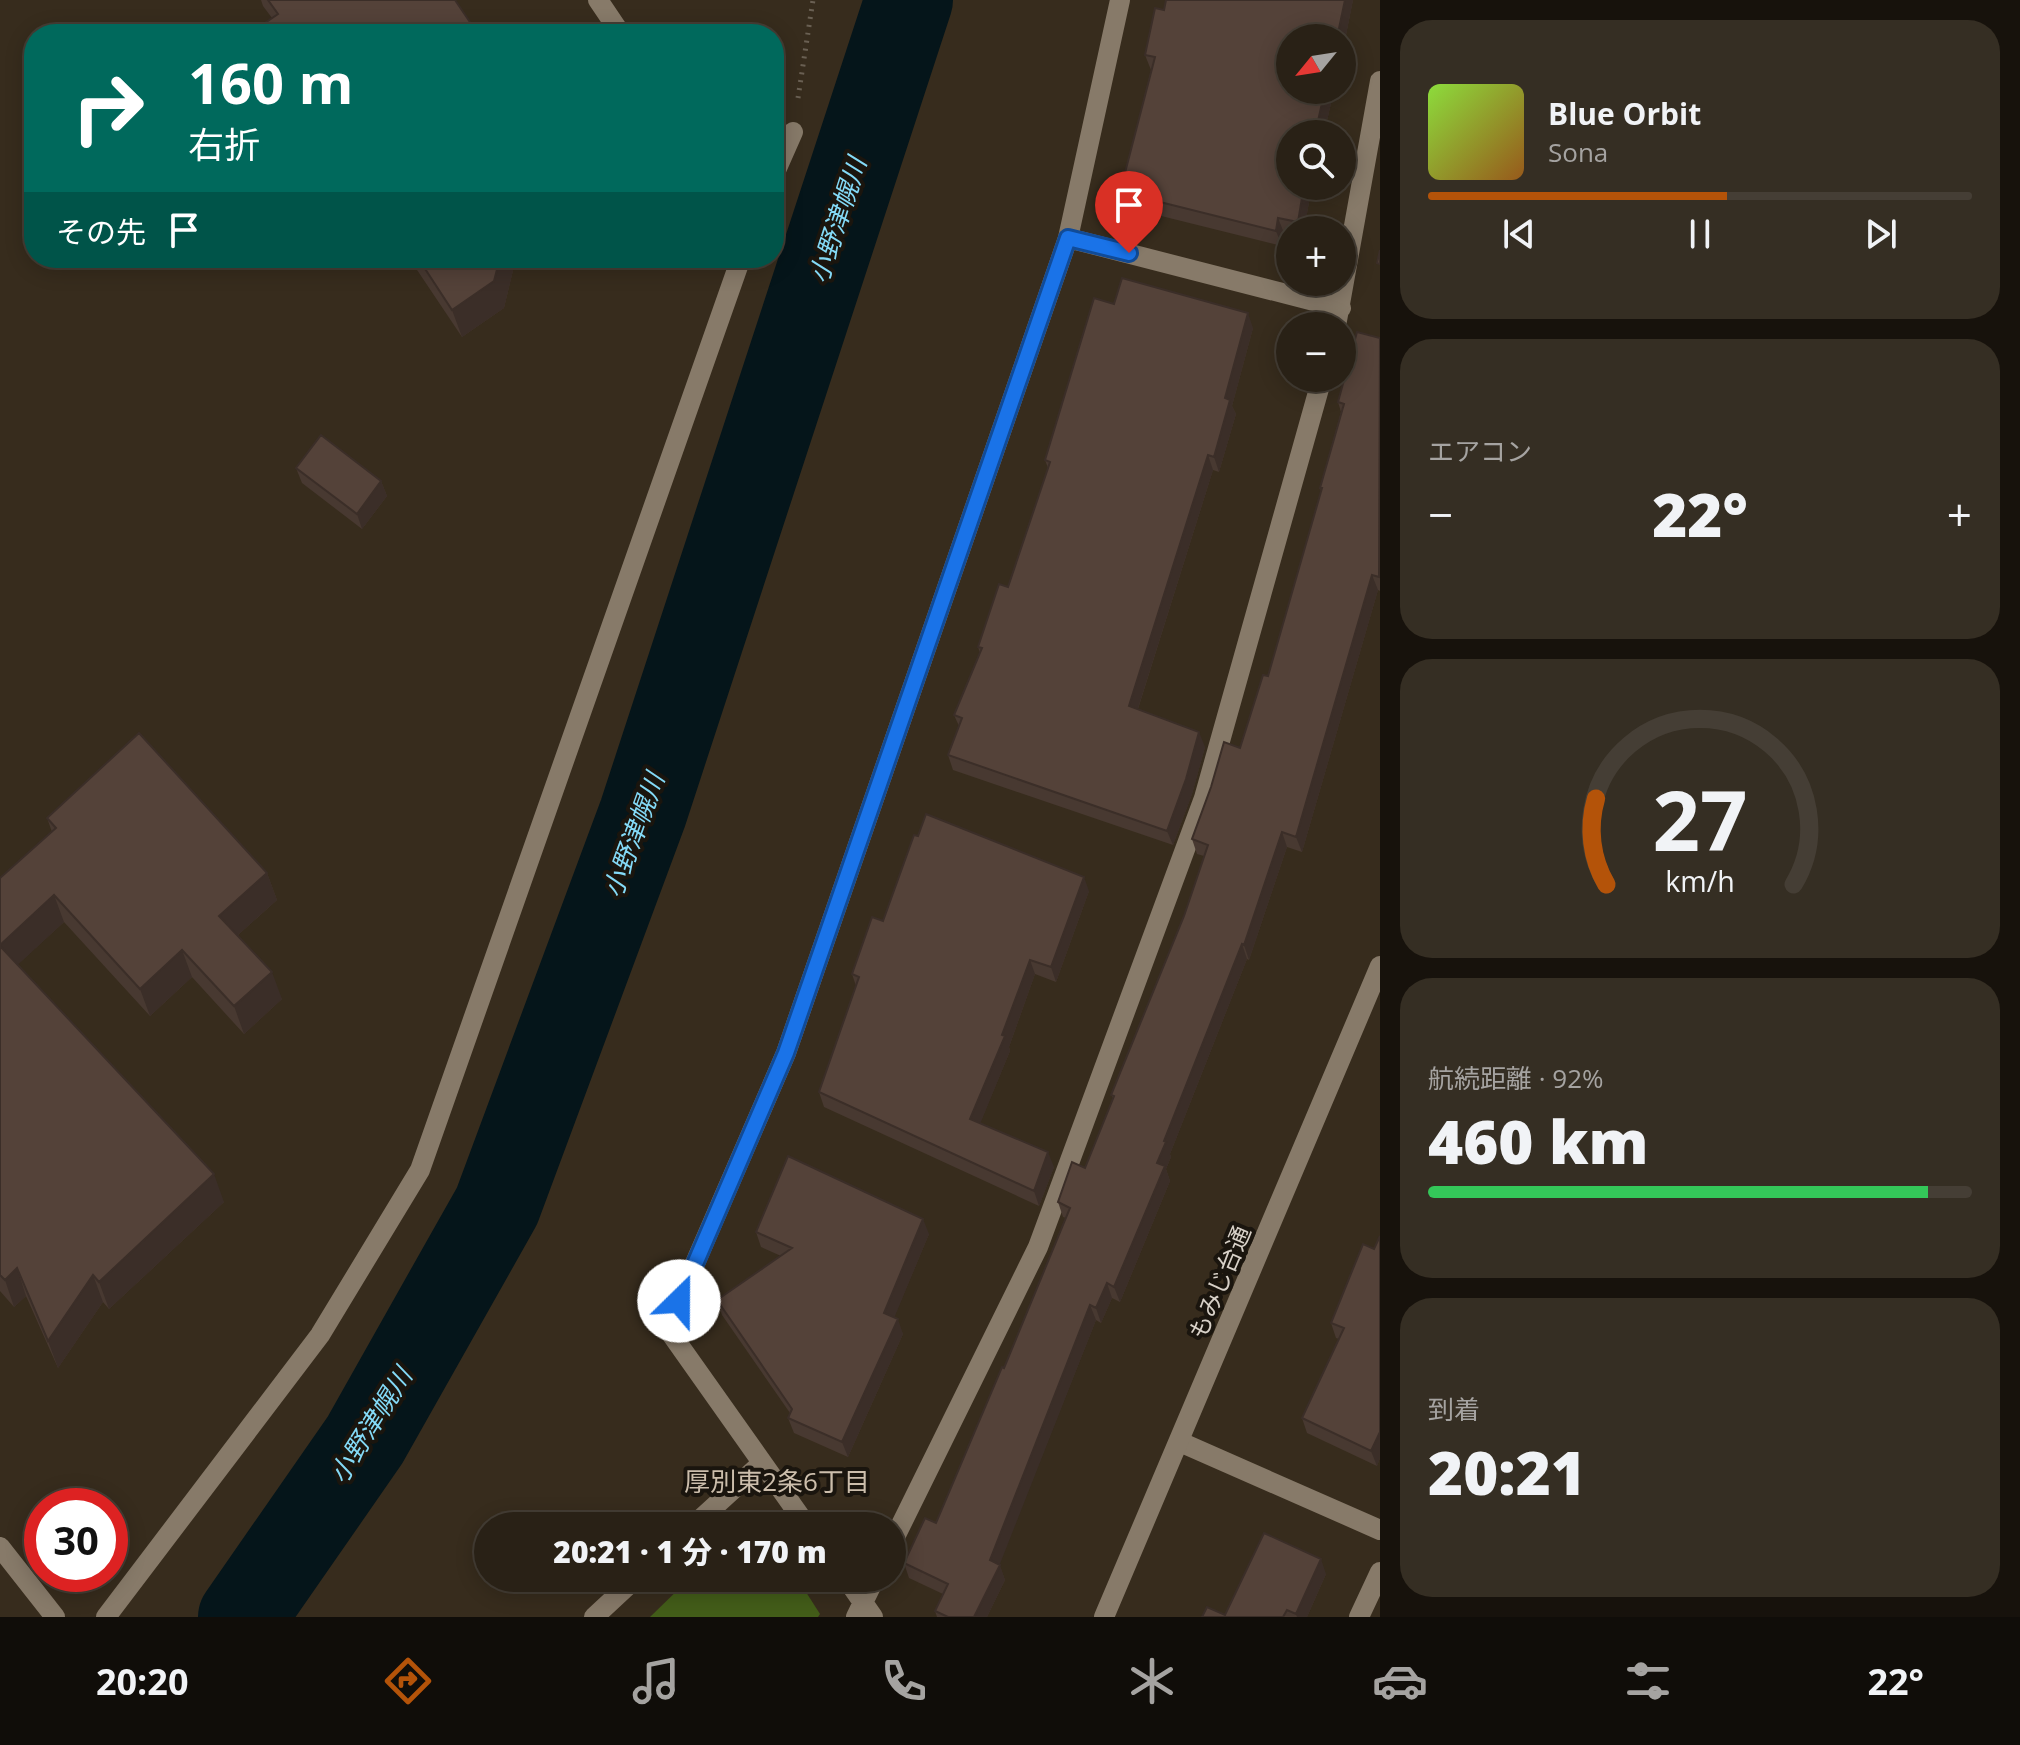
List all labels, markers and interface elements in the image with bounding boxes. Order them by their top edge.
north arrow [1276,24,1356,104]
map controls [1276,24,1356,392]
text: 160 m [188,44,354,120]
icon: right [56,56,160,160]
text: Blue Orbit [1548,93,1701,134]
text: 右折 [188,120,260,169]
button: search [1276,120,1356,200]
text: Sona [1548,134,1608,170]
water label: 小野津幌川 [800,150,875,287]
pin [1095,171,1163,253]
icon: arrive [1107,183,1151,227]
icon: arrive [162,208,206,252]
text: その先 [56,211,146,252]
icon: previous [1497,212,1541,256]
icon: pause [1678,212,1722,256]
icon: next [1859,212,1903,256]
button: + [1276,216,1356,296]
button: − [1276,312,1356,392]
text: エアコン [1428,433,1532,469]
text: 22° [1652,473,1748,555]
text: − [1428,484,1453,544]
text: + [1947,484,1972,544]
text: 27 [1652,761,1748,874]
water label: 小野津幌川 [594,765,673,902]
text: km/h [1665,861,1735,900]
text: 航続距離 · 92% [1428,1060,1604,1096]
text: 460 km [1428,1100,1649,1182]
street label: もみじ台通 [1180,1220,1258,1344]
position arrow [637,1259,721,1343]
water label: 小野津幌川 [320,1358,421,1490]
text: 到着 [1428,1391,1480,1427]
text: 20:21 [1428,1431,1586,1513]
district label: 厚別東2条6丁目 [684,1463,870,1499]
speed limit sign: 30 [24,1488,128,1592]
text: 20:21 · 1 分 · 170 m [553,1531,827,1572]
icon: directions [380,1653,436,1709]
icon: music [628,1653,684,1709]
icon: phone [876,1653,932,1709]
icon: climate [1124,1653,1180,1709]
icon: car [1372,1653,1428,1709]
icon: filters [1620,1653,1676,1709]
text: 20:20 [96,1657,189,1706]
text: 22° [1867,1657,1924,1706]

